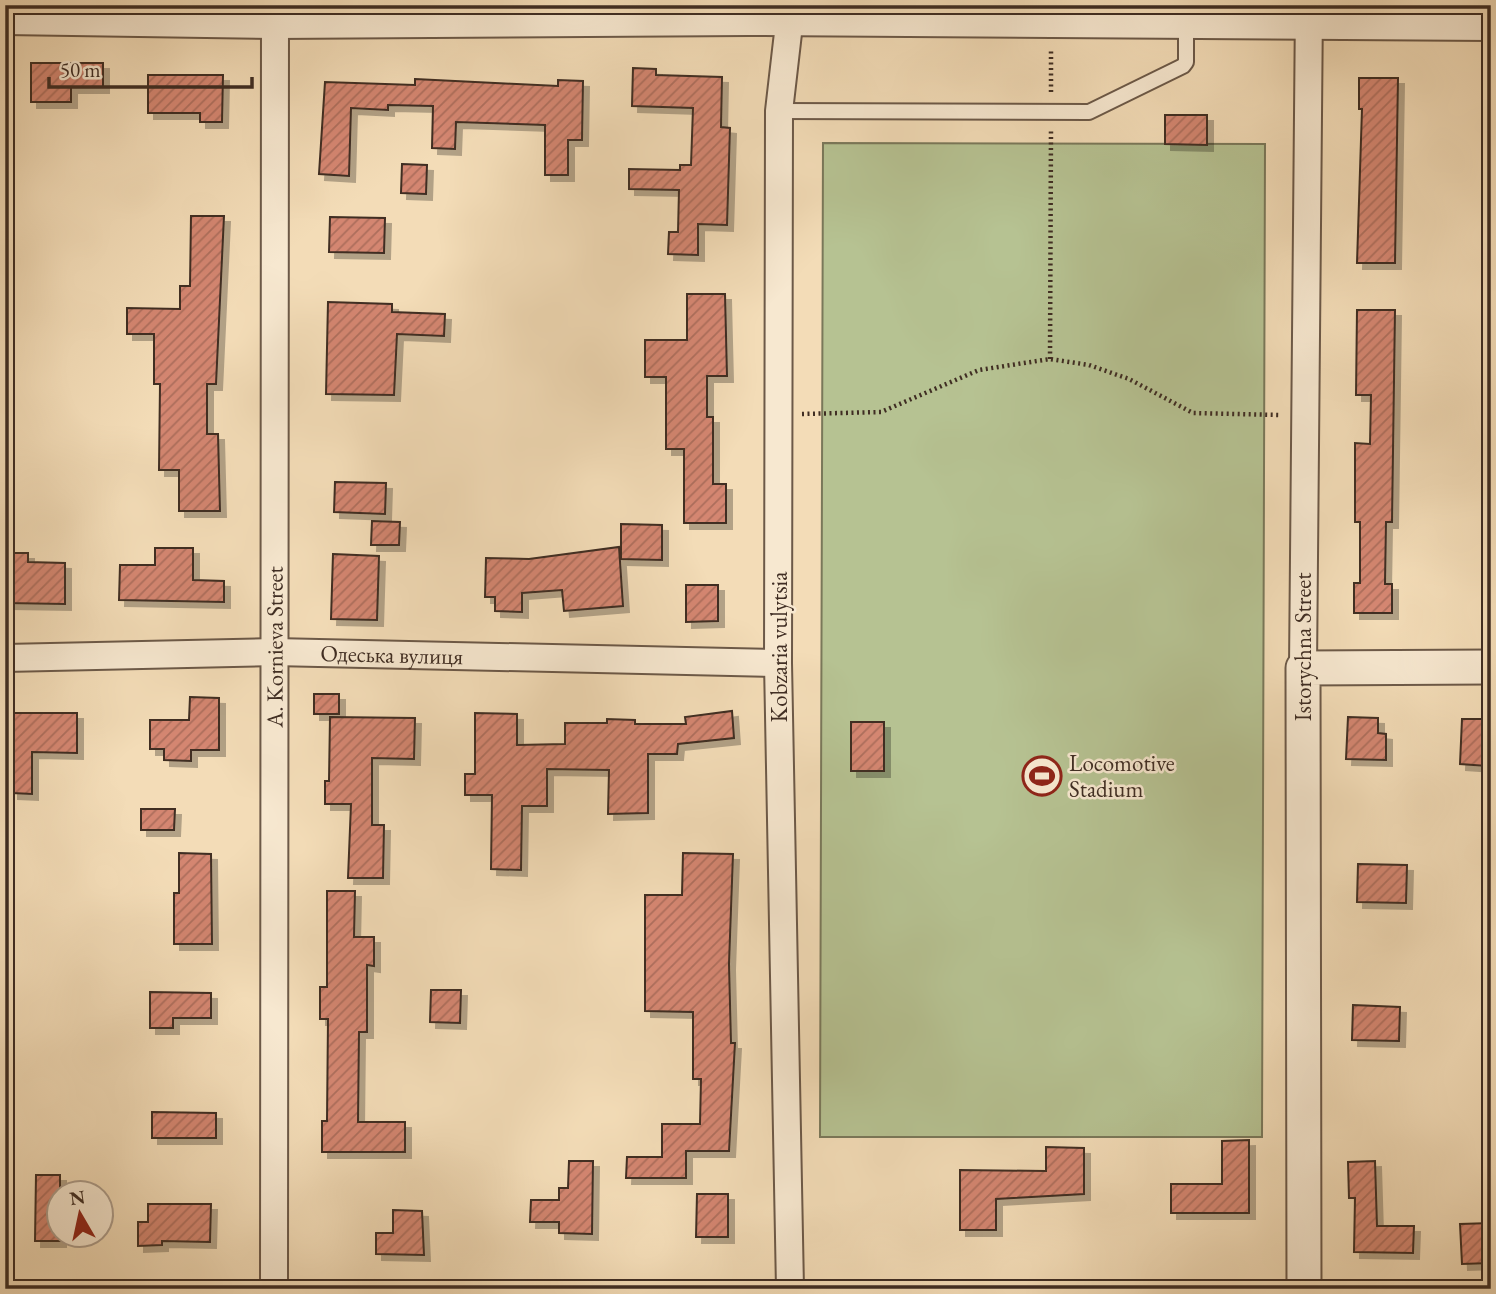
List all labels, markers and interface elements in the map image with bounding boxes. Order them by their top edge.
scale bar [49,46,252,90]
text: 50 m [60,56,101,83]
street label: A. Kornieva Street [259,565,290,729]
street label: Kobzaria vulytsia [764,571,794,722]
street label: Istorychna Street [1288,572,1318,721]
street label: Одеська вулиця [320,638,464,671]
place label: Locomotive Stadium [1069,748,1175,804]
sports icon: Locomotive Stadium [1021,755,1063,797]
north arrow [46,1178,116,1248]
text: N [68,1184,88,1211]

